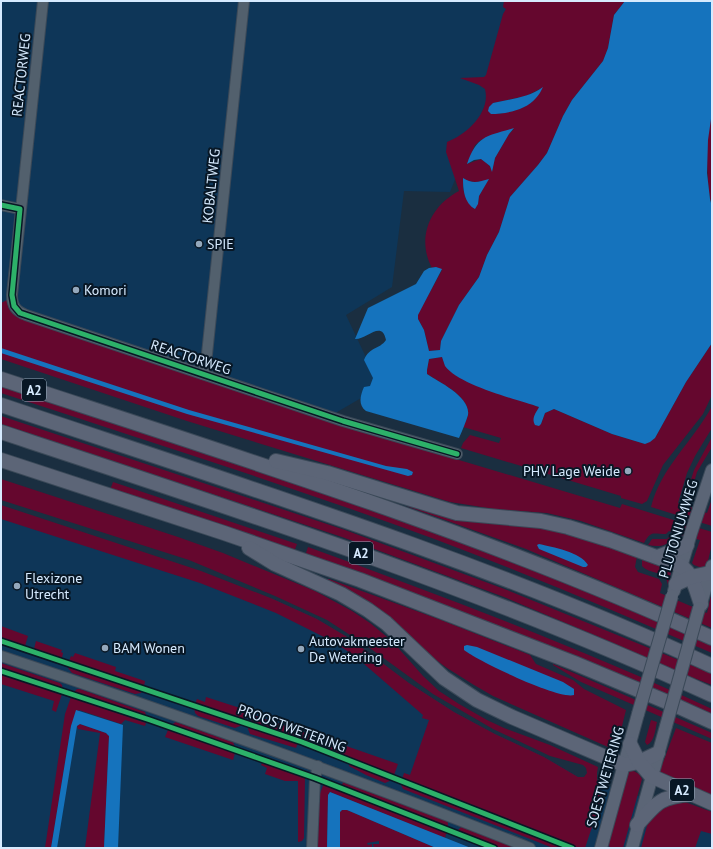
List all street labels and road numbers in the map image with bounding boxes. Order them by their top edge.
street label: REACTORWEG [8,33,34,117]
street label: KOBALTWEG [198,148,224,224]
street label: REACTORWEG [149,336,233,378]
road number: A2 [22,379,46,401]
street label: PLUTONIUMWEG [654,477,702,581]
road number: A2 [349,542,373,564]
street label: PROOSTWETERING [235,700,349,756]
street label: SOESTWETERING [582,724,628,830]
road number: A2 [670,779,694,801]

